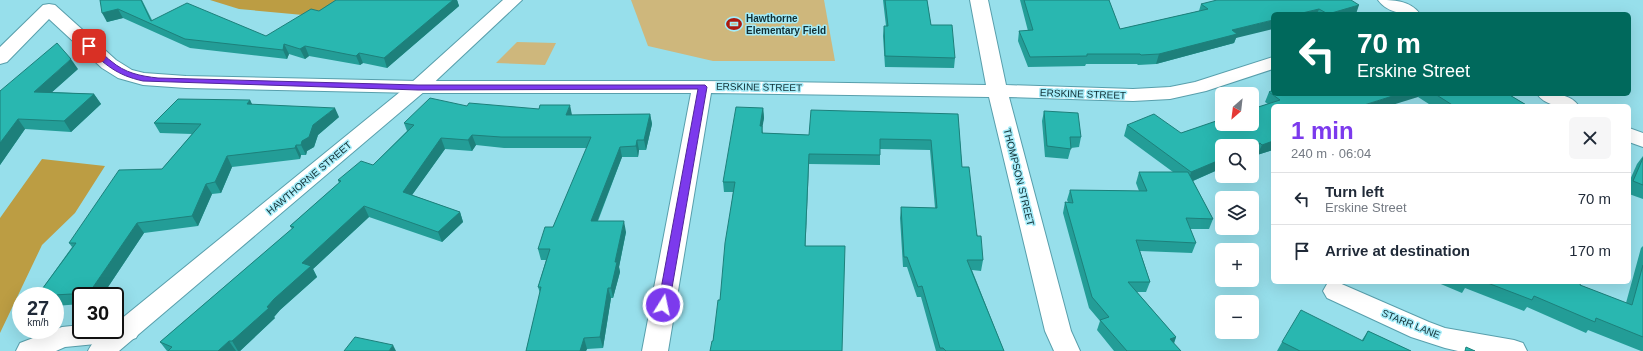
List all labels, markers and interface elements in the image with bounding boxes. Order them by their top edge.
place label: Hawthorne Elementary Field [746,13,826,36]
sports icon: Hawthorne Elementary Field [725,15,743,33]
icon: left [1291,28,1343,80]
text: 70 m [1357,28,1421,59]
pin [72,29,106,63]
icon: arrive [78,35,100,57]
text: Erskine Street [1357,61,1470,81]
street label: ERSKINE STREET [716,81,802,93]
street label: ERSKINE STREET [1040,87,1126,101]
north arrow [1215,87,1259,131]
map controls [1215,87,1259,339]
text: 1 min [1291,117,1354,144]
button: close [1569,117,1611,159]
street label: THOMPSON STREET [1002,127,1036,227]
street label: HAWTHORNE STREET [264,139,354,217]
button: search [1215,139,1259,183]
text: 240 m · 06:04 [1291,146,1371,161]
text: Turn left [1325,183,1384,200]
icon: left [1291,188,1313,210]
text: 70 m [1578,190,1611,207]
button: layers [1215,191,1259,235]
text: Erskine Street [1325,200,1407,215]
icon: arrive [1291,240,1313,262]
text: Arrive at destination [1325,242,1470,259]
text: 170 m [1569,242,1611,259]
button: + [1215,243,1259,287]
position arrow [642,284,684,326]
speed limit sign: 30 [72,287,124,339]
button: − [1215,295,1259,339]
text: 27 [27,297,49,319]
street label: STARR LANE [1380,307,1442,341]
text: km/h [27,317,49,328]

